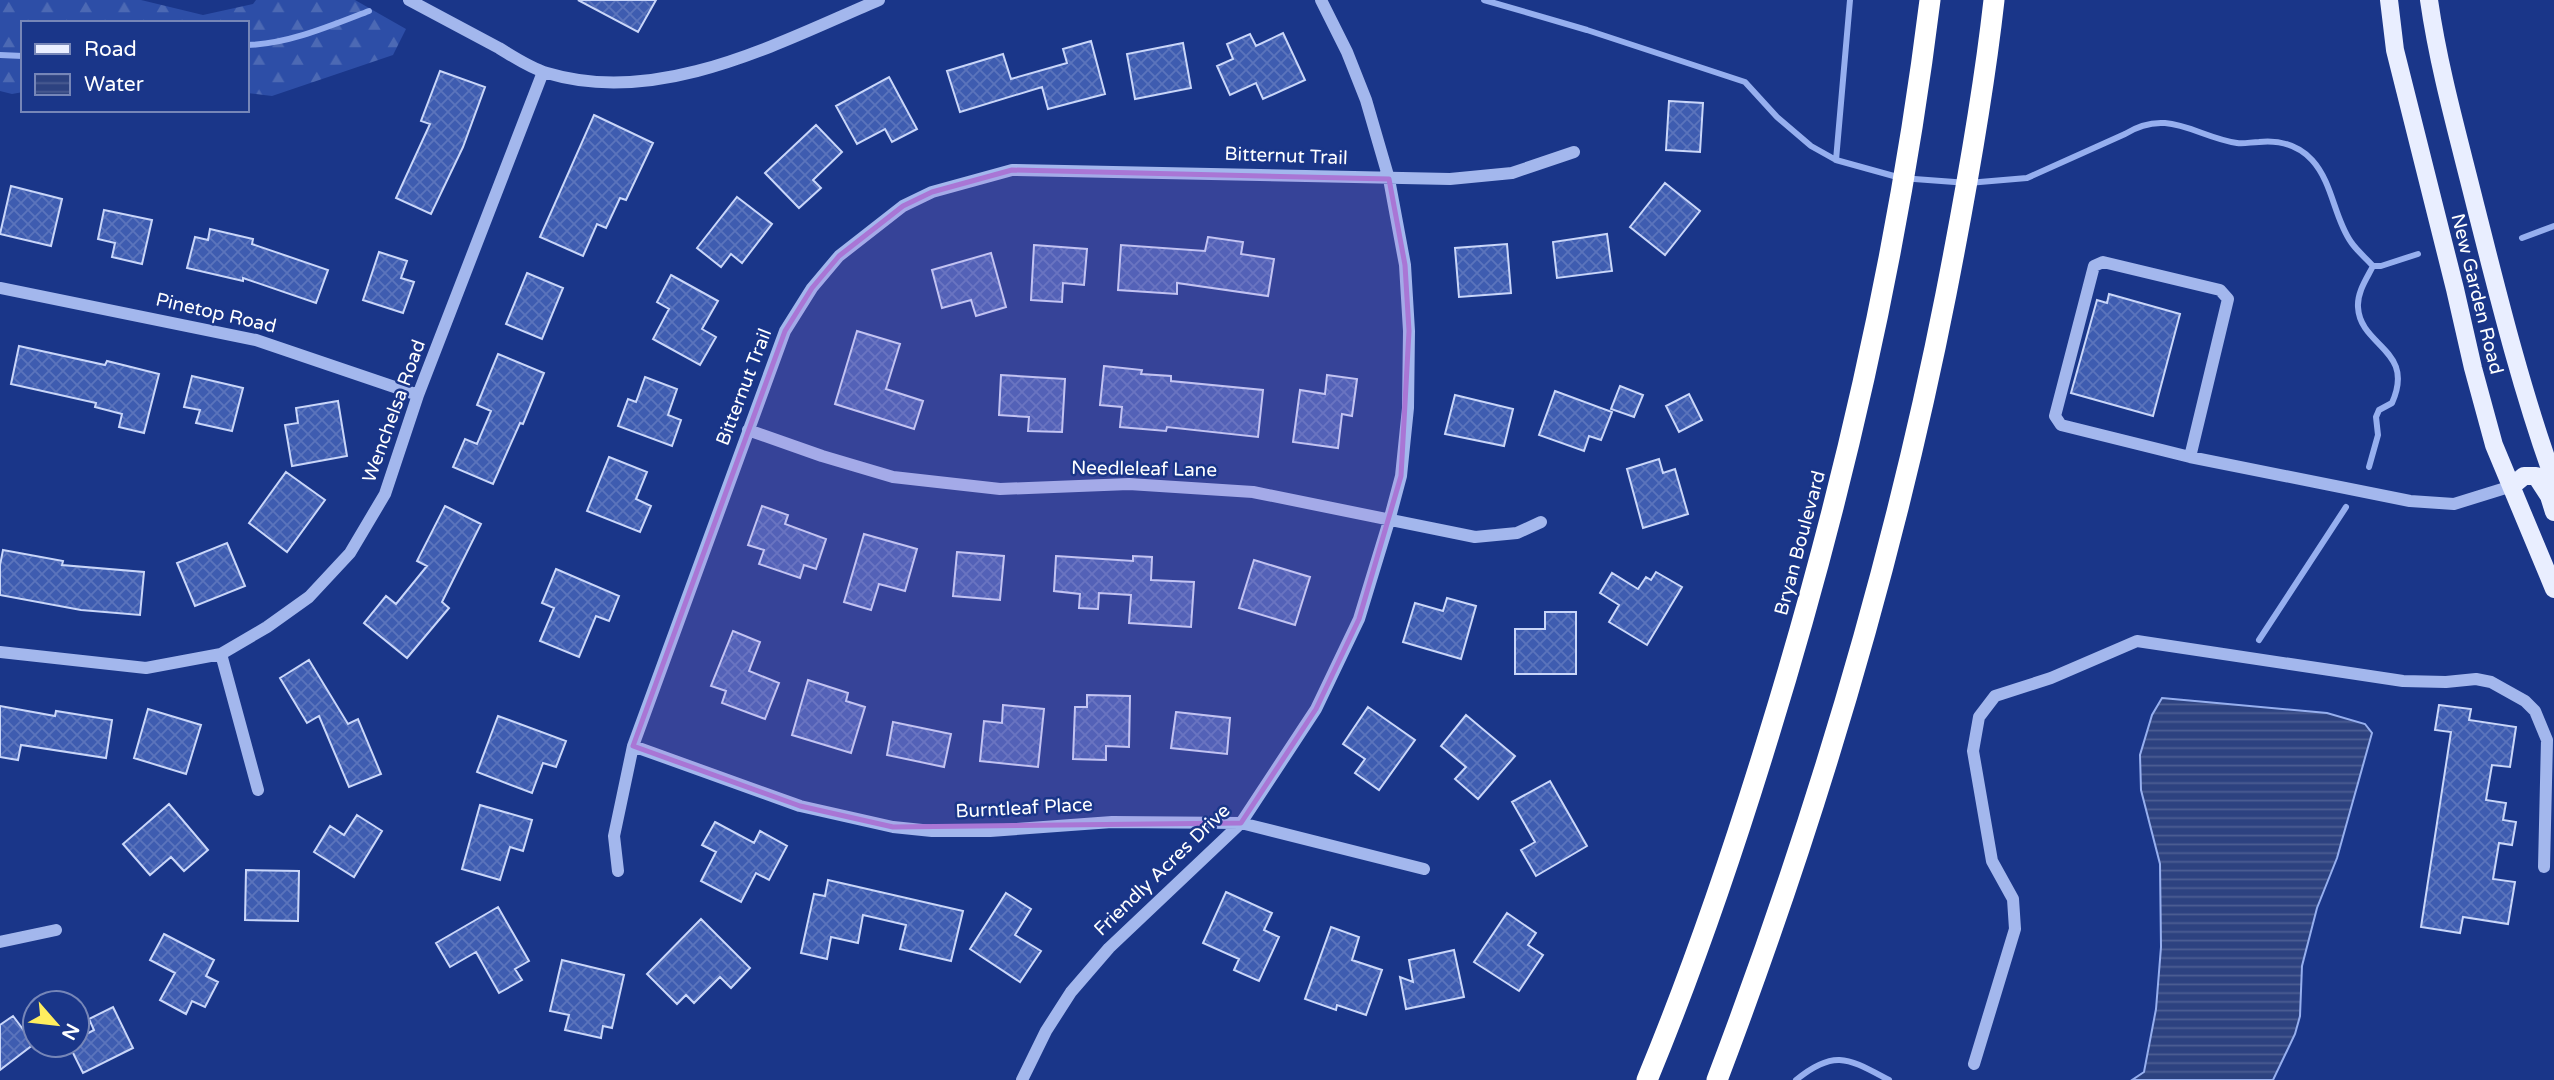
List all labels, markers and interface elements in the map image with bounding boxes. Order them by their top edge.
legend [21,21,248,112]
text: Road [84,37,137,62]
text: Water [84,72,144,97]
street label: Bitternut Trail [1224,143,1348,169]
street label: New Garden Road [2446,211,2508,377]
street label: Pinetop Road [154,288,278,338]
street label: Bitternut Trail [712,326,776,448]
street label: Wenchelsa Road [358,337,430,485]
street label: Needleleaf Lane [1071,457,1217,481]
street label: Bryan Boulevard [1770,468,1830,618]
street label: Burntleaf Place [955,793,1093,823]
street label: Friendly Acres Drive [1090,800,1234,940]
north arrow [21,989,91,1059]
text: N [57,1020,83,1043]

